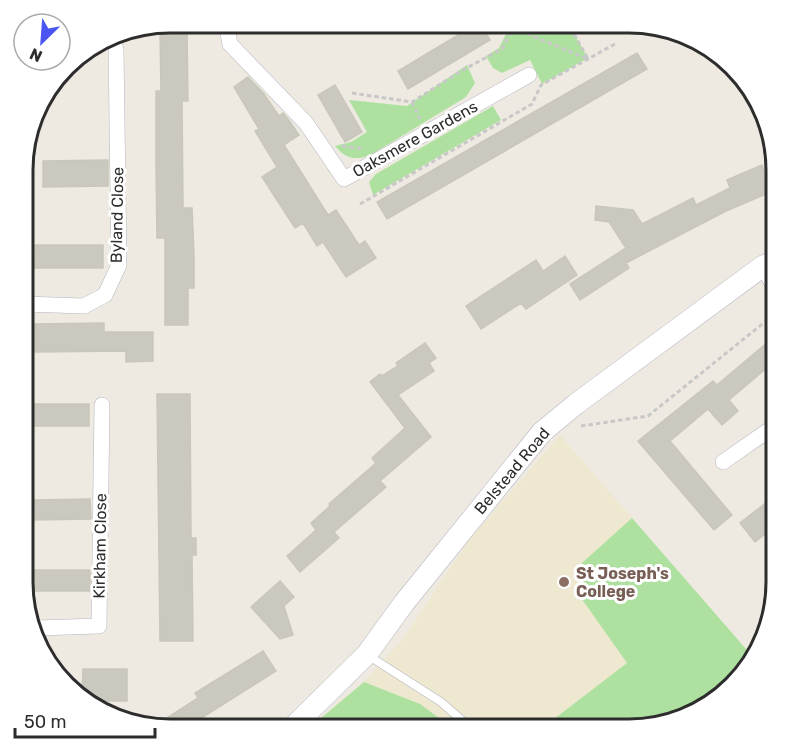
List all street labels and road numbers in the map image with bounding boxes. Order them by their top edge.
street label: Oaksmere Gardens [349,97,481,181]
street label: Byland Close [107,167,127,263]
street label: Belstead Road [470,424,554,518]
street label: Kirkham Close [90,493,110,599]

